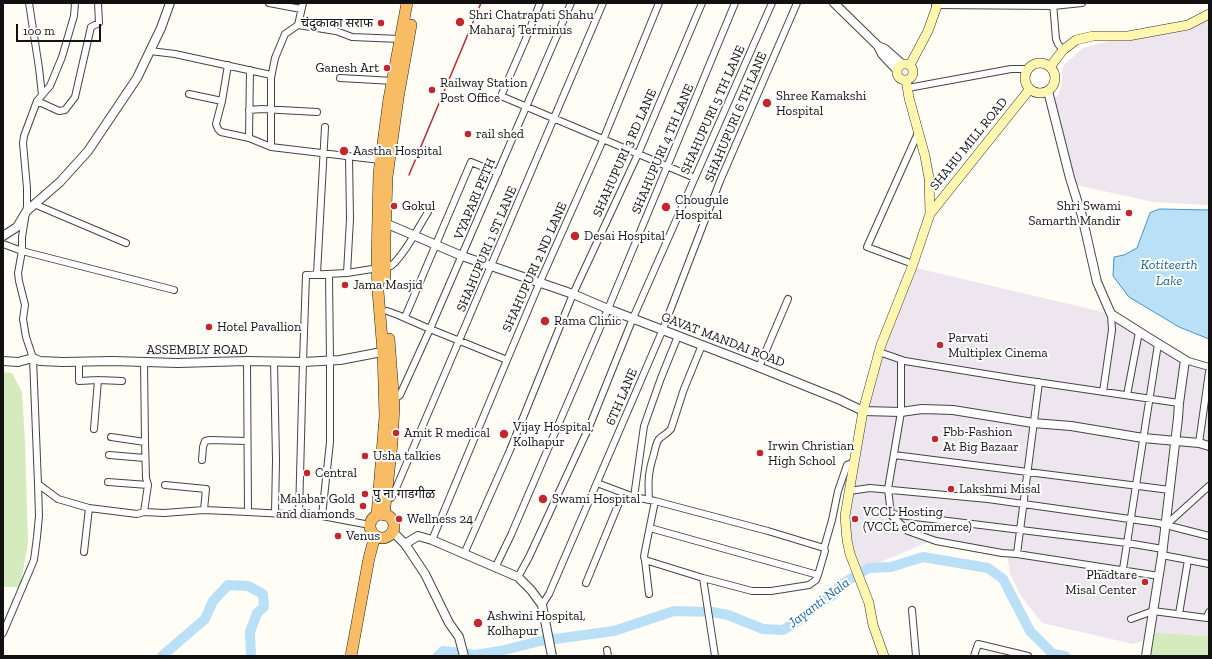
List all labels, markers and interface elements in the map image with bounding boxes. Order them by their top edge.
place label: Shri Chatrapati Shahu Maharaj Terminus [469,7,594,38]
place label: चंदुकाका सराफ [301,15,373,31]
scale bar [18,16,103,42]
marker: Shri Chatrapati Shahu Maharaj Terminus [454,16,466,28]
marker: चंदुकाका सराफ [376,18,386,28]
text: 100 m [23,24,55,38]
street label: SHAHUPURI 5 TH LANE [678,43,748,177]
street label: SHAHUPURI 6 TH LANE [702,50,770,184]
place label: Ganesh Art [316,60,379,76]
marker: Ganesh Art [382,63,392,73]
place label: Railway Station Post Office [440,75,527,106]
street label: SHAHUPURI 4 TH LANE [629,82,697,216]
marker: Railway Station Post Office [427,85,437,95]
street label: SHAHUPURI 3 RD LANE [590,87,660,219]
place label: Shree Kamakshi Hospital [776,88,866,119]
street label: SHAHU MILL ROAD [927,95,1011,193]
marker: Shree Kamakshi Hospital [761,97,773,109]
place label: rail shed [476,126,524,142]
marker: rail shed [463,129,473,139]
place label: Aastha Hospital [353,143,442,159]
marker: Aastha Hospital [338,145,350,157]
street label: VYAPARI PETH [451,156,499,242]
street label: SHAHUPURI 1 ST LANE [453,184,521,314]
place label: Chougule Hospital [675,192,729,223]
place label: Gokul [402,198,435,214]
place label: Shri Swami Samarth Mandir [1028,198,1121,229]
street label: SHAHUPURI 2 ND LANE [499,200,571,334]
marker: Gokul [389,201,399,211]
marker: Chougule Hospital [660,201,672,213]
marker: Shri Swami Samarth Mandir [1124,208,1134,218]
place label: Desai Hospital [584,228,665,244]
marker: Desai Hospital [569,230,581,242]
water label: Kotiteerth Lake [1140,257,1198,290]
place label: Jama Masjid [353,277,423,293]
marker: Jama Masjid [340,280,350,290]
street label: GAVAT MANDAI ROAD [659,309,787,371]
place label: Rama Clinic [554,313,621,329]
marker: Rama Clinic [539,315,551,327]
place label: Hotel Pavallion [217,319,301,335]
marker: Hotel Pavallion [204,322,214,332]
place label: Parvati Multiplex Cinema [948,330,1048,361]
marker: Parvati Multiplex Cinema [935,340,945,350]
street label: ASSEMBLY ROAD [146,342,248,358]
street label: 6TH LANE [603,366,641,428]
place label: Vijay Hospital, Kolhapur [513,419,594,450]
place label: Fbb-Fashion At Big Bazaar [943,424,1019,455]
place label: Amit R medical [404,425,490,441]
marker: Amit R medical [391,428,401,438]
marker: Vijay Hospital, Kolhapur [498,428,510,440]
marker: Fbb-Fashion At Big Bazaar [930,434,940,444]
place label: Irwin Christian High School [768,438,854,469]
place label: Usha talkies [373,448,441,464]
marker: Irwin Christian High School [755,448,765,458]
marker: Usha talkies [360,451,370,461]
place label: Central [315,465,357,481]
marker: Central [302,468,312,478]
place label: Lakshmi Misal [959,481,1040,497]
marker: Lakshmi Misal [946,484,956,494]
place label: पु ना गाडगीळ [373,486,435,502]
marker: पु ना गाडगीळ [360,489,370,499]
place label: Malabar Gold and diamonds [276,491,355,522]
place label: Swami Hospital [552,491,640,507]
marker: Swami Hospital [537,493,549,505]
marker: Malabar Gold and diamonds [358,501,368,511]
place label: VCCL Hosting (VCCL eCommerce) [863,504,972,535]
place label: Wellness 24 [407,511,473,527]
marker: Wellness 24 [394,514,404,524]
marker: VCCL Hosting (VCCL eCommerce) [850,514,860,524]
place label: Venus [346,528,380,544]
marker: Venus [333,531,343,541]
place label: Phadtare Misal Center [1065,567,1137,598]
water label: Jayanti Nala [785,574,853,632]
marker: Phadtare Misal Center [1140,577,1150,587]
place label: Ashwini Hospital, Kolhapur [487,608,586,639]
marker: Ashwini Hospital, Kolhapur [472,617,484,629]

